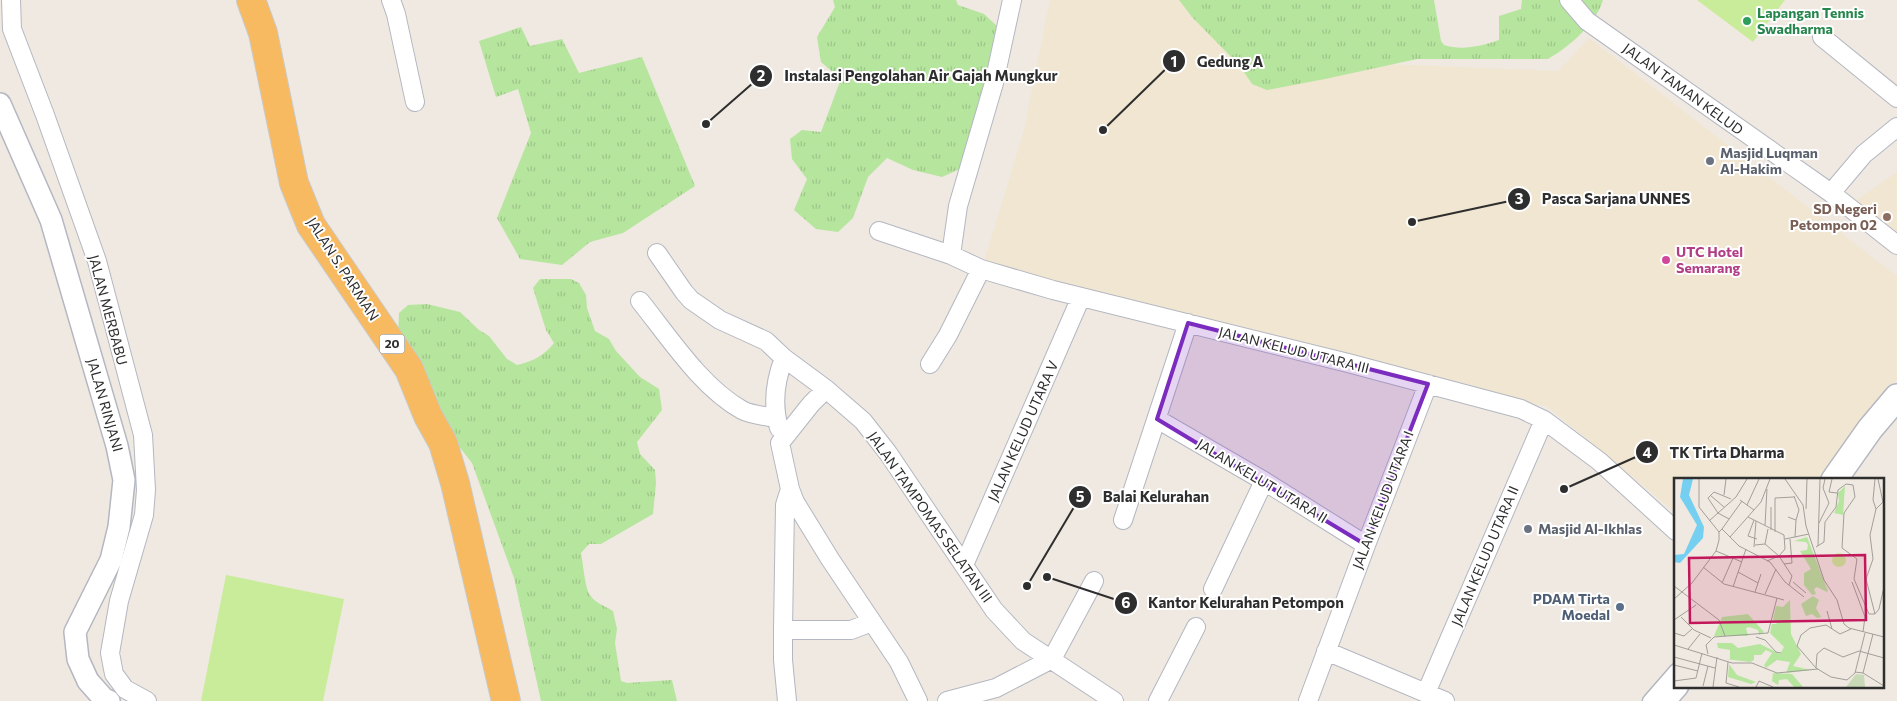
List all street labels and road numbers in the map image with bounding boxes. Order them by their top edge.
street label: JALAN TAMAN KELUD [1620,39,1747,138]
street label: JALAN S. PARMAN [304,214,383,323]
street label: JALAN MERBABU [86,253,131,367]
street label: JALAN KELUD UTARA III [1217,323,1371,376]
road number: 20 [380,334,404,354]
street label: JALAN RINJANI [84,356,127,454]
street label: JALAN KELUD UTARA V [984,357,1061,504]
street label: JALAN TAMPOMAS SELATAN III [865,428,996,605]
street label: JALAN KELUD UTARA I [1348,428,1417,571]
street label: JALAN KELUT UTARA II [1194,435,1331,526]
street label: JALAN KELUD UTARA II [1447,483,1522,628]

